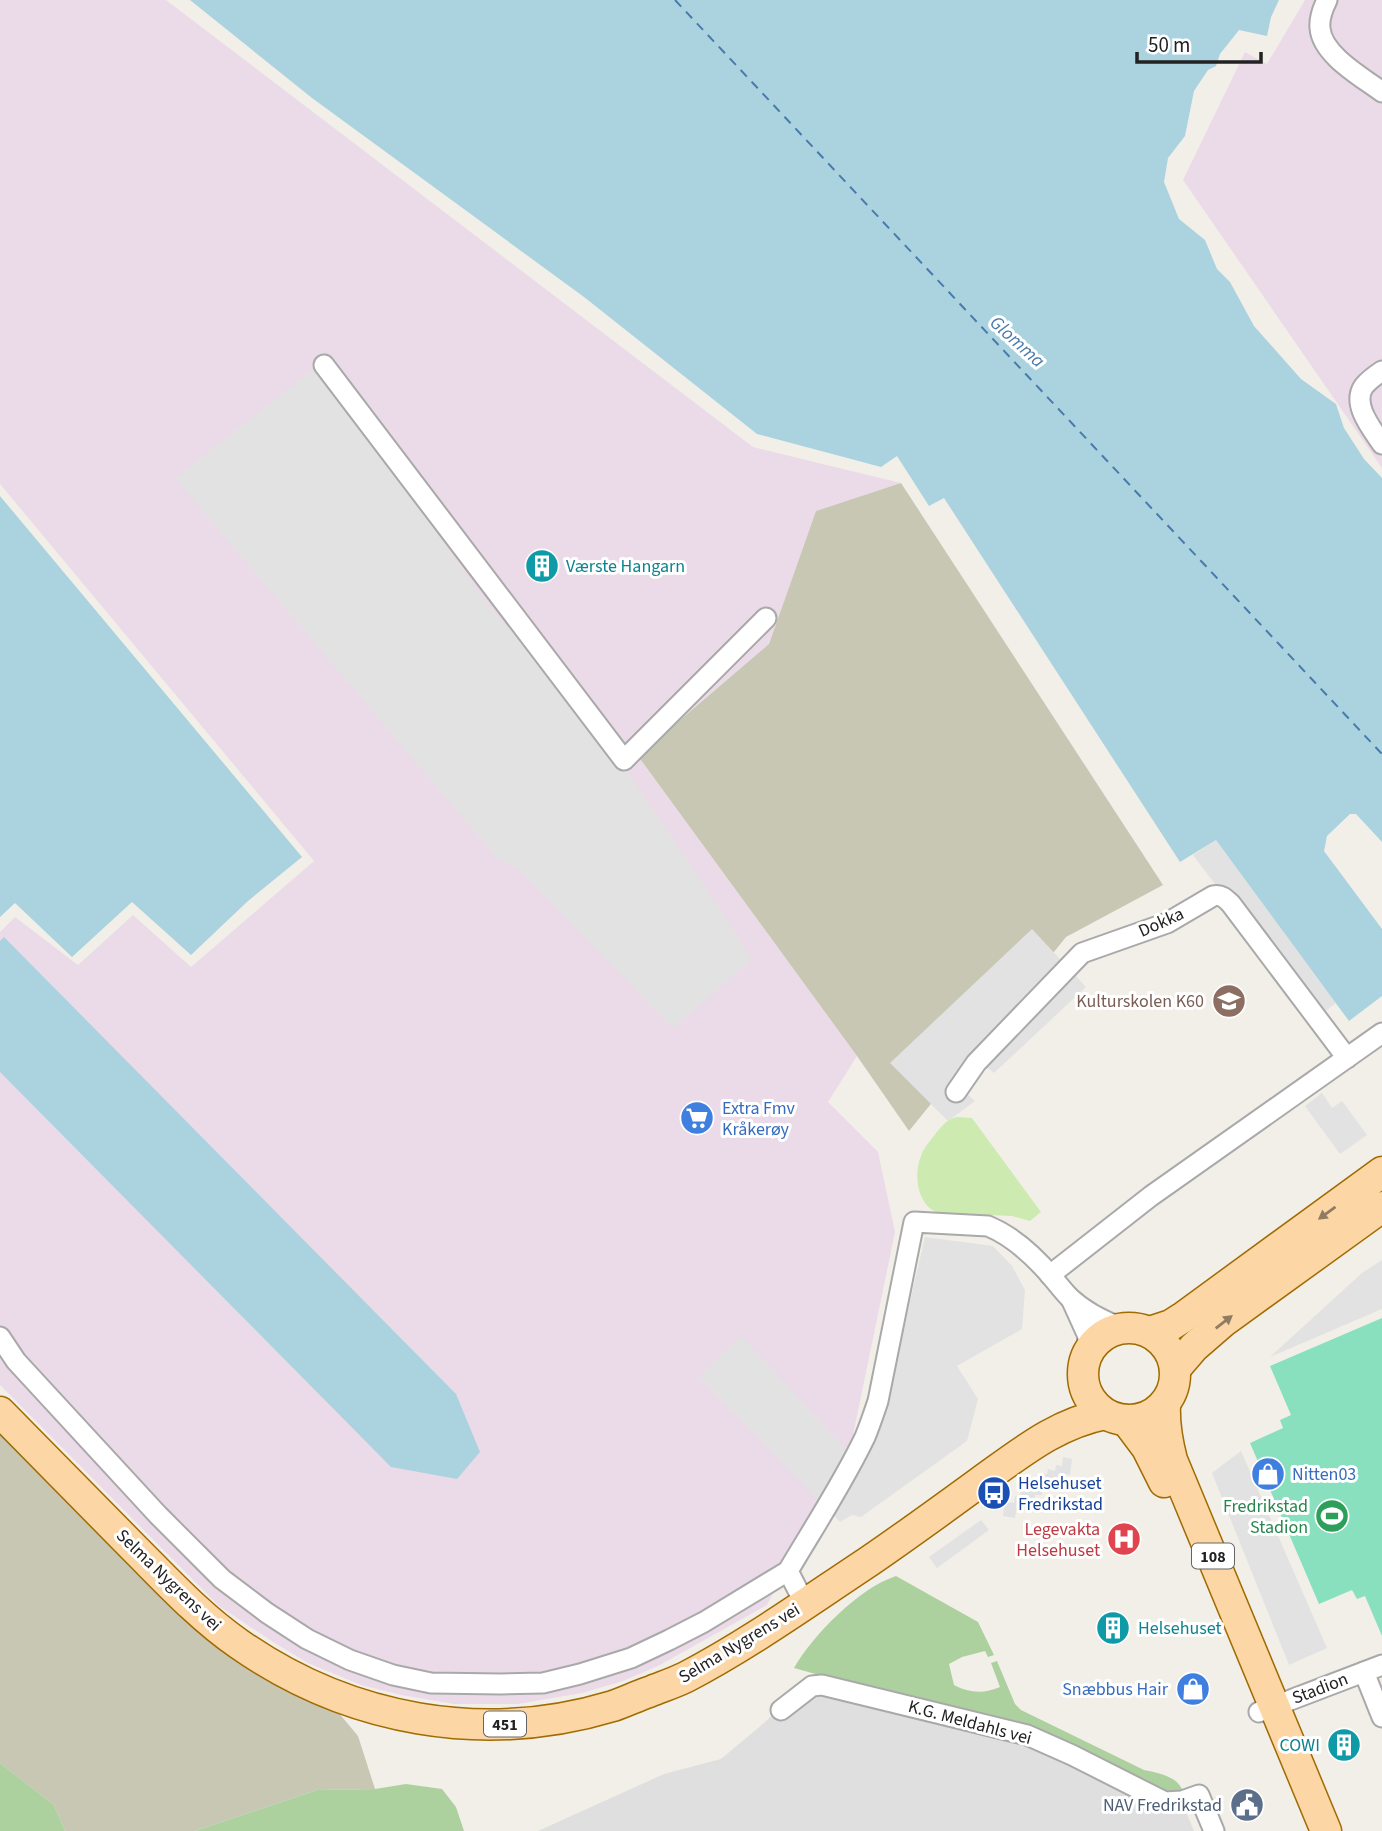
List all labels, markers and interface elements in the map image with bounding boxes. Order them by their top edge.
scale bar [1137,21,1261,65]
text: 50 m [1148,30,1190,60]
water label: Glomma [983,310,1051,374]
building icon: Værste Hangarn [523,547,561,585]
place label: Værste Hangarn [566,554,685,579]
street label: Dokka [1134,901,1188,944]
school or university icon: Kulturskolen K60 [1210,982,1248,1020]
place label: Kulturskolen K60 [1076,989,1204,1014]
place label: Extra Fmv Kråkerøy [722,1096,796,1142]
supermarket icon: Extra Fmv Kråkerøy [678,1099,716,1137]
one-way arrow [1318,1205,1336,1219]
one-way arrow [1215,1315,1232,1330]
shop icon: Nitten03 [1249,1455,1287,1493]
place label: Nitten03 [1292,1462,1356,1487]
place label: Helsehuset Fredrikstad [1018,1471,1103,1517]
bus stop icon: Helsehuset Fredrikstad [975,1474,1013,1512]
place label: Fredrikstad Stadion [1223,1494,1308,1540]
sports icon: Fredrikstad Stadion [1313,1497,1351,1535]
place label: Legevakta Helsehuset [1016,1517,1100,1563]
hospital icon: Legevakta Helsehuset [1105,1520,1143,1558]
street label: Selma Nygrens vei [111,1524,227,1637]
road number: 108 [1192,1544,1234,1568]
street label: Selma Nygrens vei [674,1597,805,1690]
building icon: Helsehuset [1094,1609,1132,1647]
place label: Helsehuset [1138,1616,1222,1641]
street label: Stadion [1289,1666,1352,1711]
shop icon: Snæbbus Hair [1174,1670,1212,1708]
place label: Snæbbus Hair [1062,1677,1169,1702]
street label: K.G. Meldahls vei [905,1694,1034,1751]
road number: 451 [484,1712,526,1736]
building icon: COWI [1325,1726,1363,1764]
place label: COWI [1280,1733,1320,1758]
public building icon: NAV Fredrikstad [1228,1786,1266,1824]
place label: NAV Fredrikstad [1103,1793,1222,1818]

